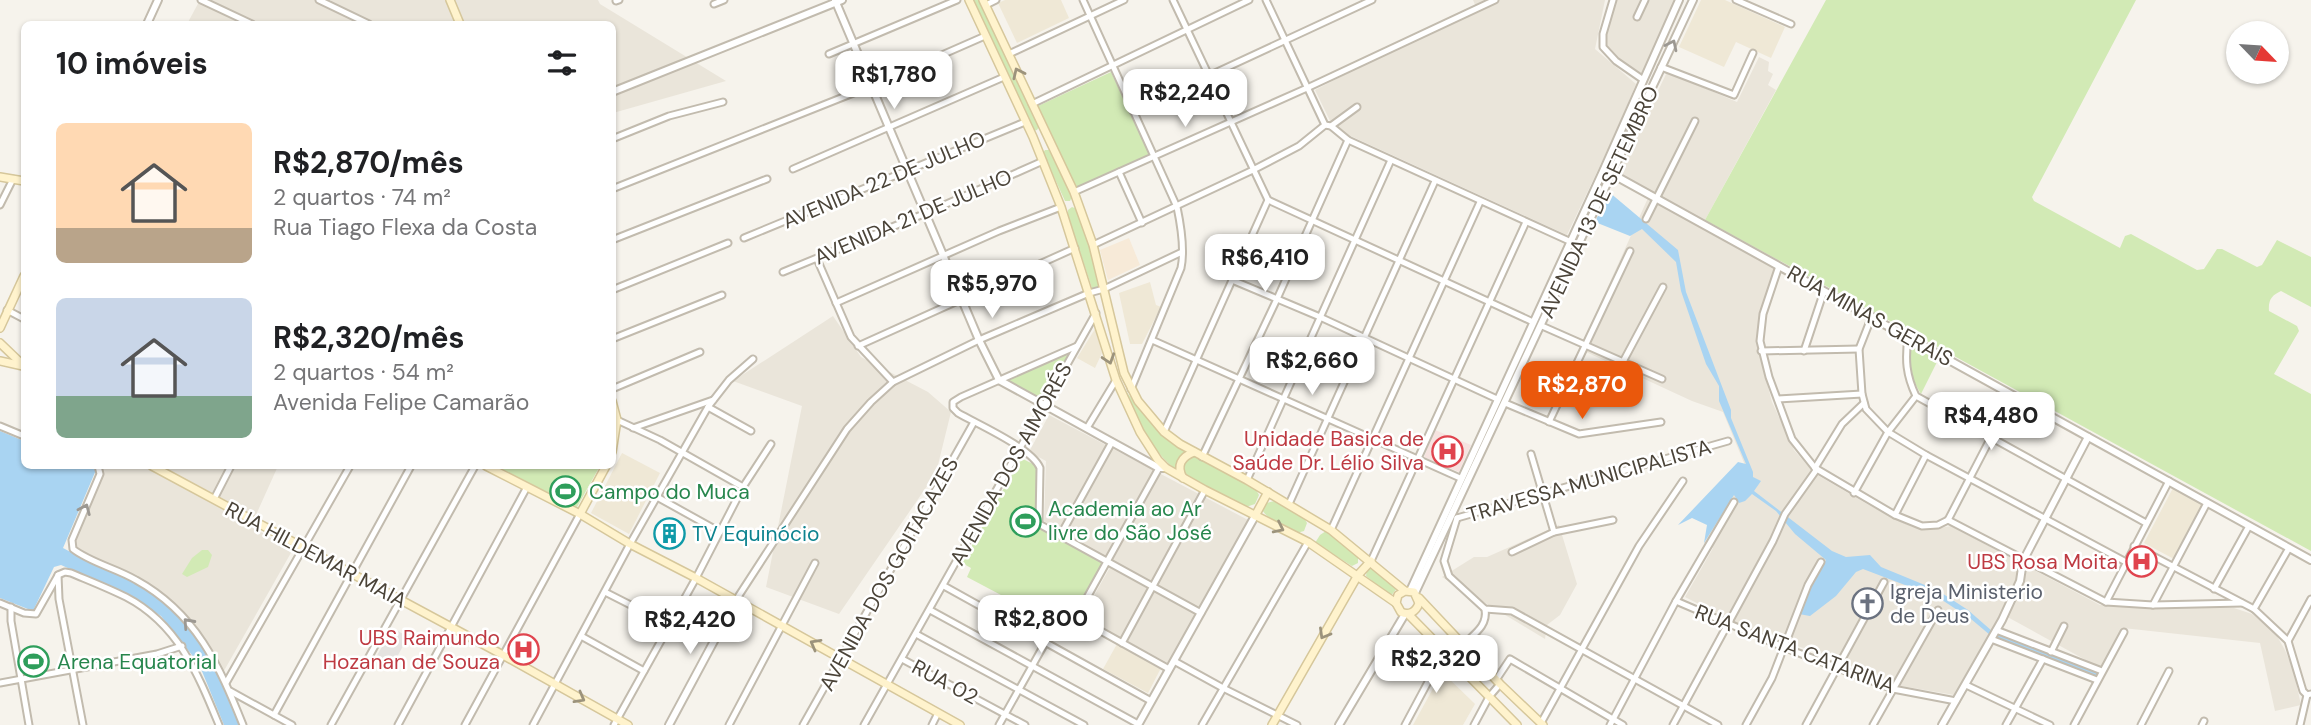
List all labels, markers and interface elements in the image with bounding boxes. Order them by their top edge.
north arrow [2226,21,2289,84]
map controls [2226,21,2289,84]
one-way arrow [1663,40,1677,52]
text: 10 imóveis [56,44,208,83]
icon: filters [543,44,581,82]
pin: R$1,780 [829,52,959,111]
text: R$1,780 [851,59,937,89]
one-way arrow [1012,68,1026,80]
pin: R$2,240 [1120,69,1250,129]
text: R$2,240 [1139,77,1231,107]
street label: AVENIDA 13 DE SETEMBRO [1533,81,1665,323]
street label: AVENIDA 22 DE JULHO [778,125,990,235]
text: R$2,870/mês [273,143,464,182]
icon: home [112,151,196,235]
street label: AVENIDA 21 DE JULHO [810,163,1016,271]
text: 2 quartos · 74 m² [273,182,451,212]
text: Rua Tiago Flexa da Costa [273,212,537,242]
pin: R$6,410 [1200,234,1330,294]
text: R$6,410 [1221,242,1309,272]
street label: RUA MINAS GERAIS [1782,259,1958,373]
pin: R$5,970 [927,260,1057,320]
text: R$5,970 [946,268,1038,298]
text: R$2,320/mês [273,318,464,357]
icon: home [112,326,196,410]
pin: R$2,660 [1247,338,1377,397]
text: R$2,660 [1266,345,1358,375]
one-way arrow [1101,353,1115,365]
text: 2 quartos · 54 m² [273,357,454,387]
street label: AVENIDA DOS AIMORÉS [944,358,1078,570]
pin: R$2,870 [1517,362,1647,421]
text: R$2,870 [1537,369,1627,399]
text: Avenida Felipe Camarão [273,387,529,417]
pin: R$4,480 [1926,392,2056,452]
text: R$4,480 [1944,400,2038,430]
place label: Unidade Basica de Saúde Dr. Lélio Silva [1232,425,1424,477]
street label: TRAVESSA MUNICIPALISTA [1464,433,1714,529]
hospital icon: Unidade Basica de Saúde Dr. Lélio Silva [1430,434,1464,468]
street label: AVENIDA DOS GOITACAZES [813,452,965,696]
sports icon: Campo do Muca [549,475,583,509]
place label: Campo do Muca [589,478,750,506]
street label: RUA HILDEMAR MAIA [220,495,412,615]
place label: Academia ao Ar livre do São José [1048,495,1212,547]
one-way arrow [77,504,91,516]
sports icon: Academia ao Ar livre do São José [1008,504,1042,538]
building icon: TV Equinócio [652,517,686,551]
place label: TV Equinócio [692,520,820,548]
one-way arrow [1272,520,1284,534]
hospital icon: UBS Rosa Moita [2124,545,2158,579]
place label: UBS Rosa Moita [1967,548,2118,576]
place label: Igreja Ministerio de Deus [1890,578,2043,630]
church icon: Igreja Ministerio de Deus [1850,587,1884,621]
pin: R$2,420 [625,596,755,656]
pin: R$2,800 [976,596,1106,655]
street label: RUA SANTA CATARINA [1691,598,1899,700]
text: R$2,800 [994,603,1088,633]
text: R$2,420 [644,604,736,634]
one-way arrow [184,618,196,631]
place label: UBS Raimundo Hozanan de Souza [323,624,500,676]
one-way arrow [1319,627,1332,639]
hospital icon: UBS Raimundo Hozanan de Souza [506,633,540,667]
pin: R$2,320 [1371,636,1501,695]
one-way arrow [810,639,822,652]
text: R$2,320 [1391,643,1481,673]
sports icon: Arena Equatorial [17,645,51,679]
place label: Arena Equatorial [57,648,217,676]
street label: RUA 02 [907,653,983,711]
one-way arrow [573,690,585,703]

